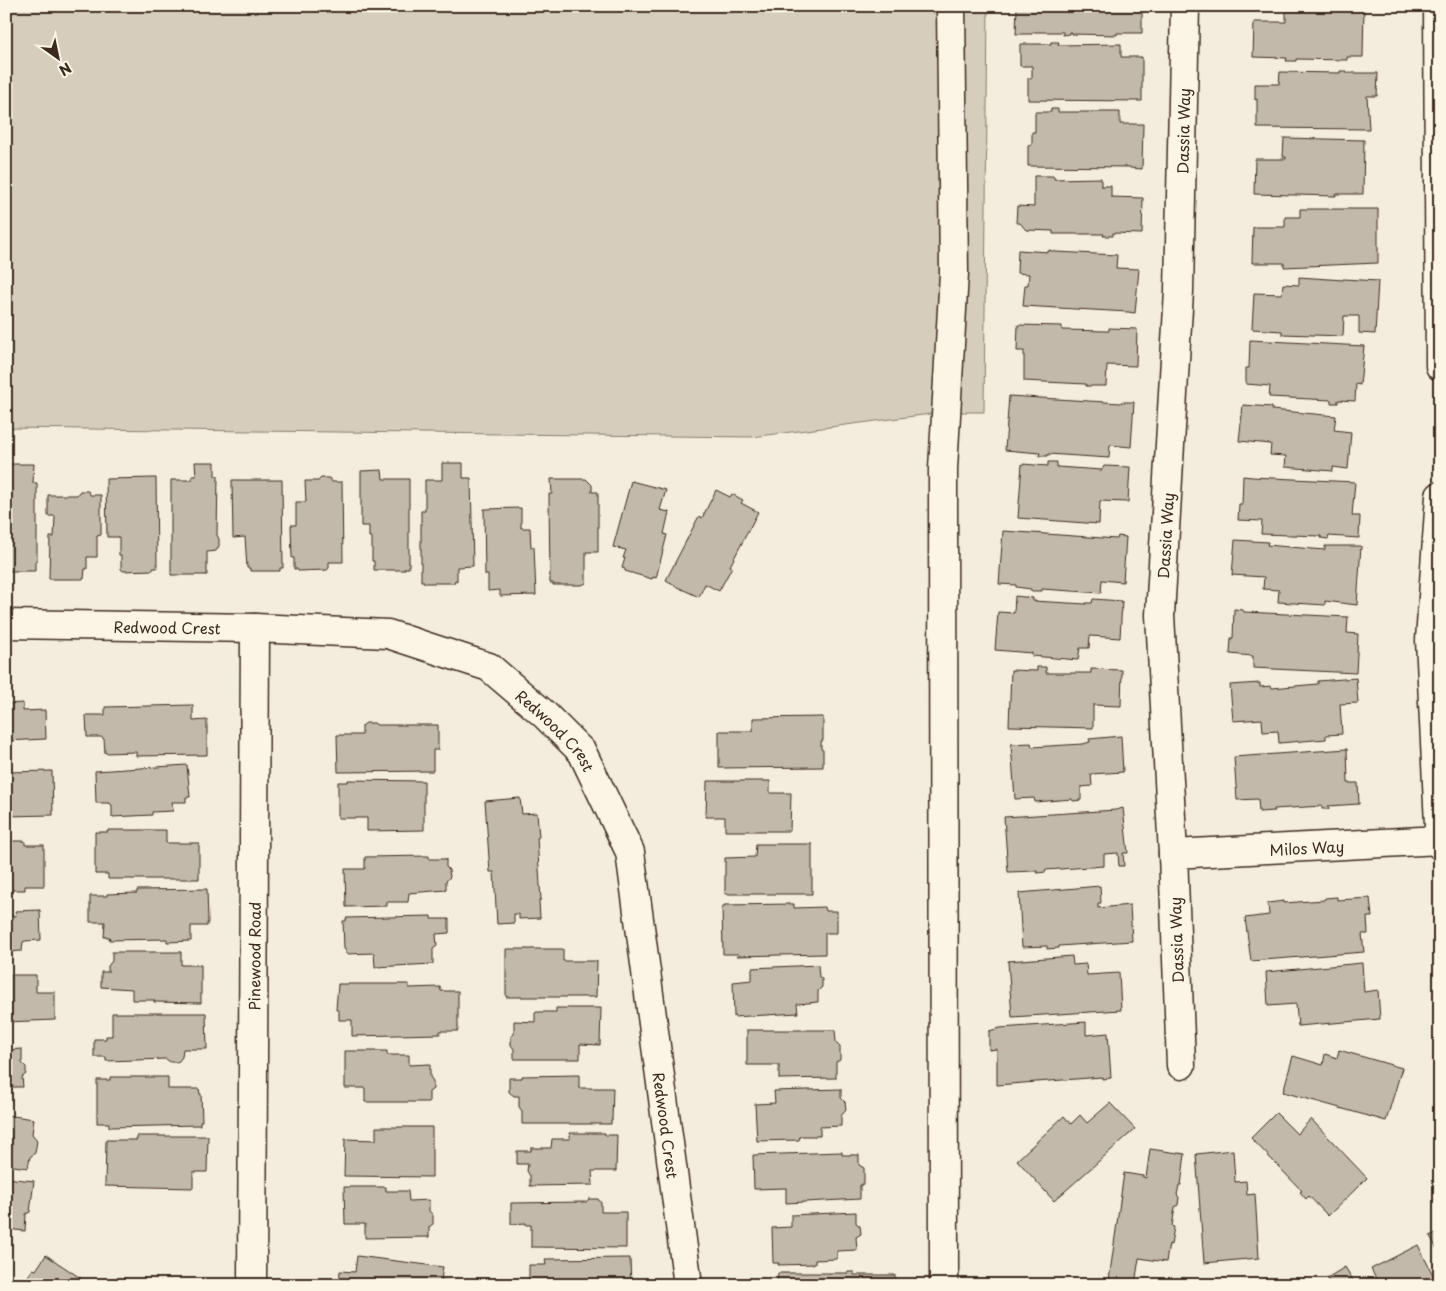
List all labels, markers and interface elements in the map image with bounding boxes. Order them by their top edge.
north arrow [32,32,82,82]
text: N [55,57,76,81]
street label: Dassia Way [1170,88,1195,175]
street label: Dassia Way [1151,492,1179,579]
street label: Redwood Crest [113,614,221,639]
street label: Redwood Crest [511,684,601,775]
street label: Milos Way [1269,834,1345,860]
street label: Dassia Way [1163,896,1189,984]
street label: Pinewood Road [242,902,265,1010]
street label: Redwood Crest [648,1070,685,1180]

